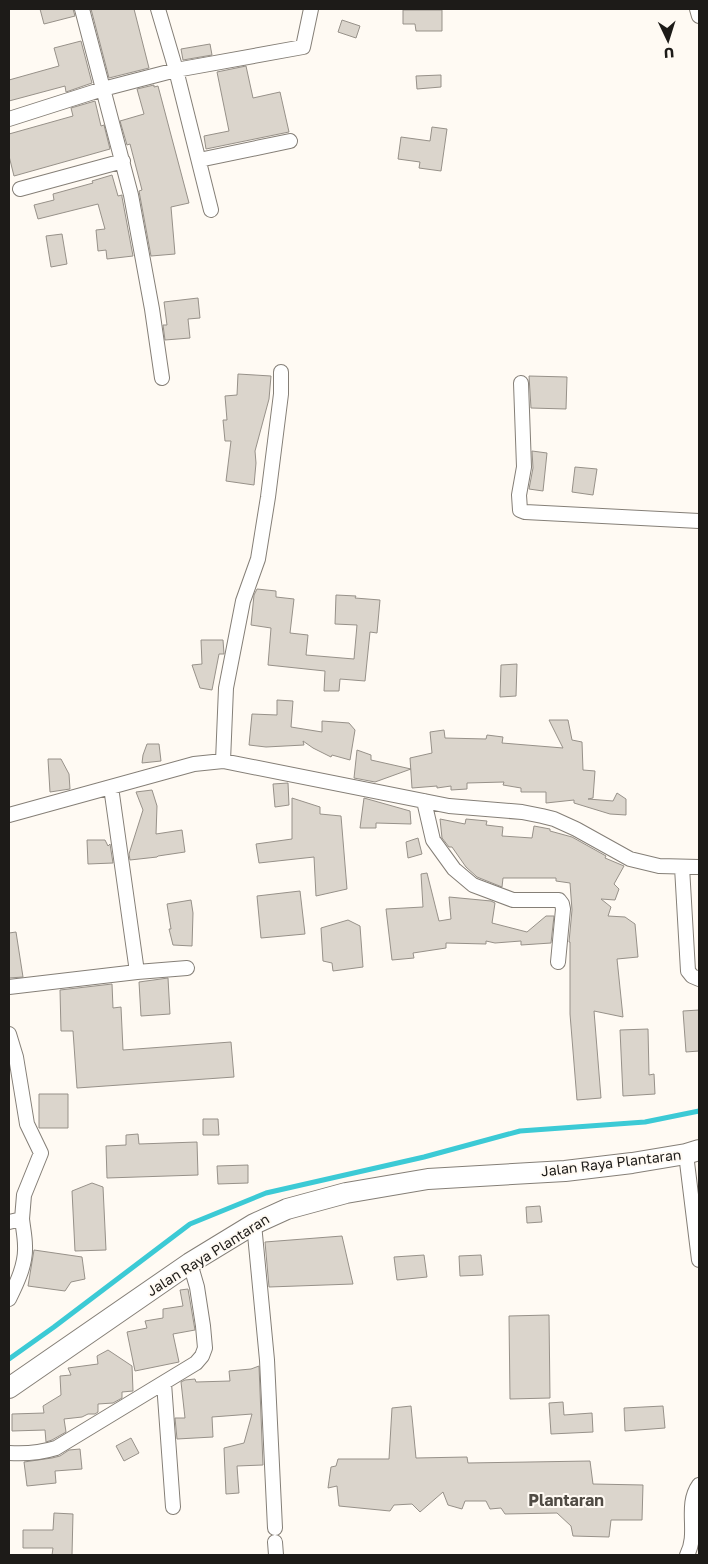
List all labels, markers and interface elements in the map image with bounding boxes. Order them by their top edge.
north arrow [643,15,693,65]
text: U [663,45,675,62]
street label: Jalan Raya Plantaran [540,1145,682,1180]
street label: Jalan Raya Plantaran [143,1210,272,1299]
district label: Plantaran [528,1490,604,1510]

